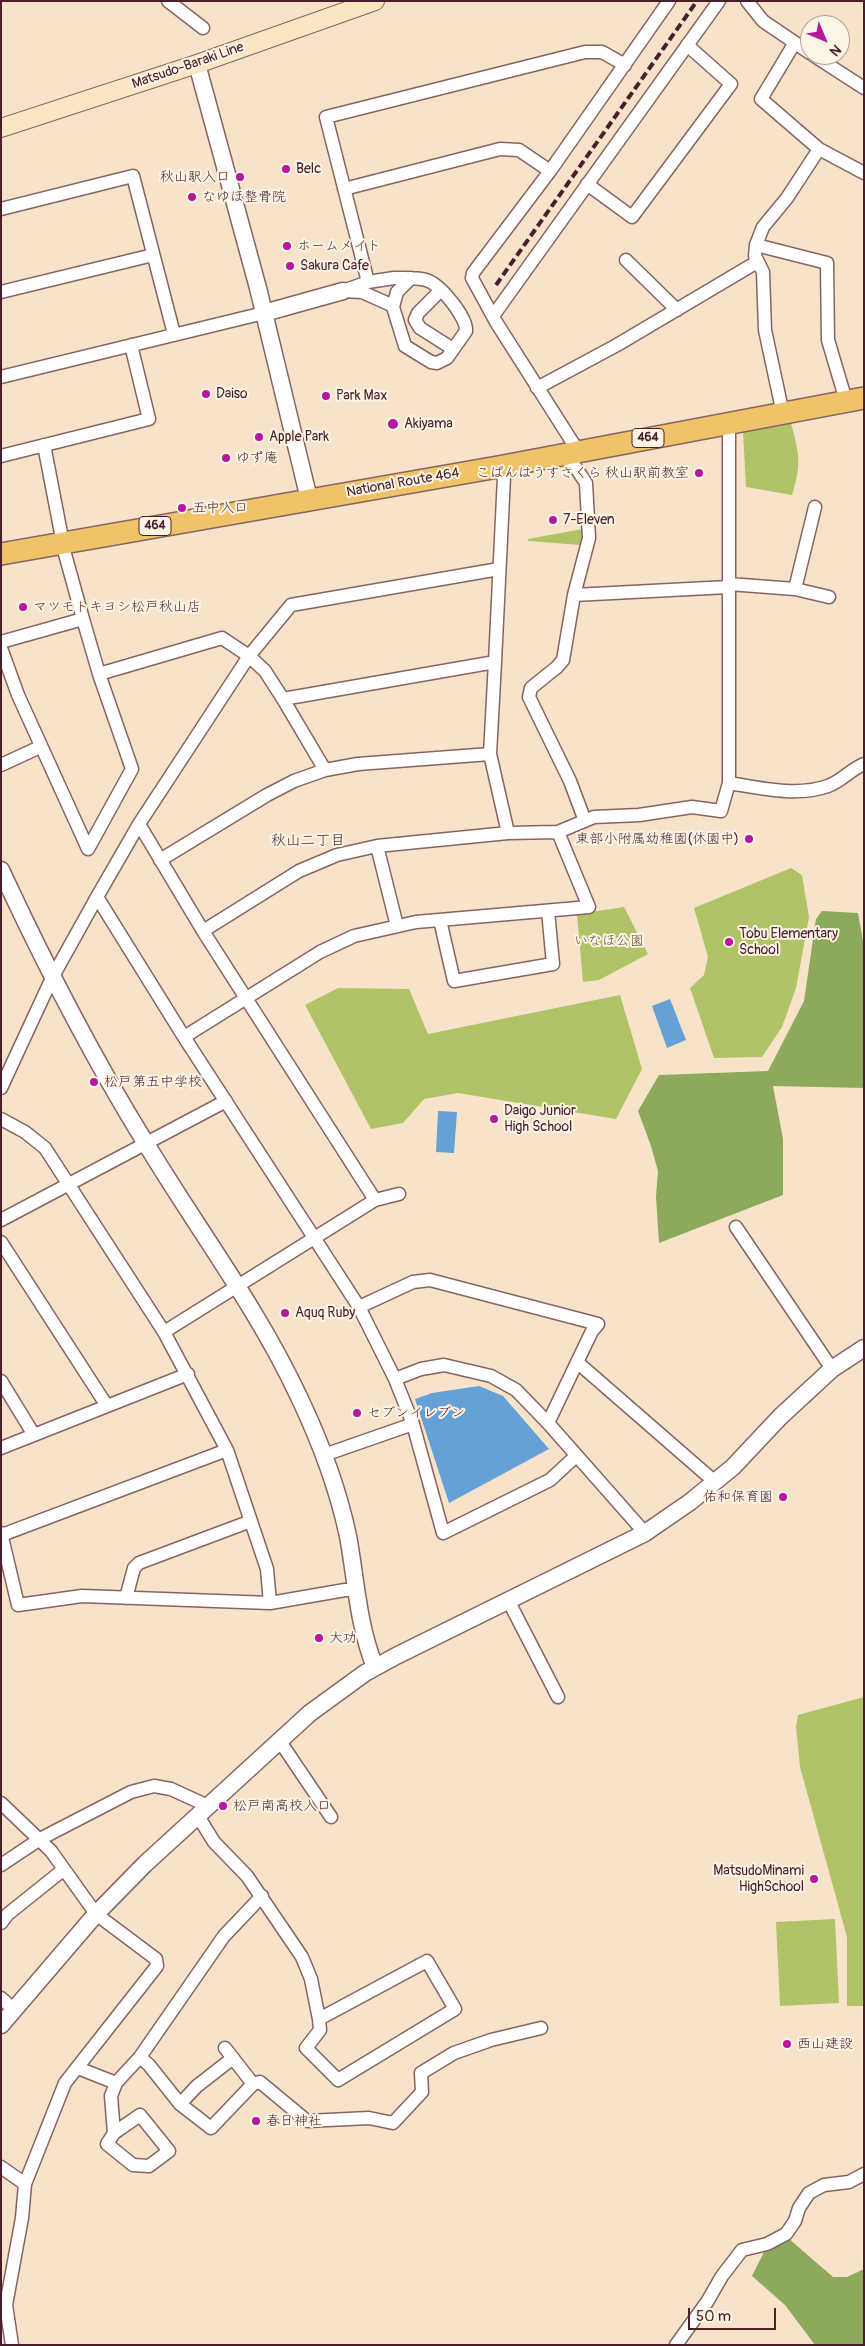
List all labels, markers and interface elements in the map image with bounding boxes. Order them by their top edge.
north arrow [800,15,850,65]
street label: Matsudo-Baraki Line [130,39,246,93]
text: N [826,41,845,60]
place label: Belc [296,161,321,177]
marker: Belc [280,163,292,175]
place label: 秋山駅入口 [160,169,230,185]
marker: 秋山駅入口 [234,171,246,183]
place label: なゆほ整骨院 [202,189,286,205]
marker: なゆほ整骨院 [186,191,198,203]
place label: ホームメイト [297,238,381,254]
marker: ホームメイト [281,240,293,252]
place label: Sakura Cafe [300,258,369,274]
marker: Sakura Cafe [284,260,296,272]
place label: Daiso [216,386,248,402]
marker: Daiso [200,388,212,400]
place label: Park Max [336,388,387,404]
marker: Park Max [320,390,332,402]
place label: Akiyama [404,416,453,432]
marker: Akiyama [386,417,400,431]
road number: 464 [632,428,664,448]
place label: Apple Park [269,429,329,445]
marker: Apple Park [253,431,265,443]
place label: ゆず庵 [236,450,278,466]
marker: ゆず庵 [220,452,232,464]
street label: National Route 464 [345,465,461,501]
place label: こぱんはうすさくら 秋山駅前教室 [476,465,689,481]
marker: こぱんはうすさくら 秋山駅前教室 [693,467,705,479]
place label: 五中入口 [192,500,248,516]
marker: 五中入口 [176,502,188,514]
place label: 7-Eleven [563,512,615,528]
marker: 7-Eleven [547,514,559,526]
road number: 464 [139,516,171,536]
place label: マツモトキヨシ松戸秋山店 [33,599,201,615]
marker: マツモトキヨシ松戸秋山店 [17,601,29,613]
place label: 東部小附属幼稚園(休園中) [576,831,739,847]
district label: 秋山二丁目 [271,832,345,850]
marker: 東部小附属幼稚園(休園中) [743,833,755,845]
place label: Tobu Elementary School [739,926,838,959]
park label: いなほ公園 [574,933,644,949]
marker: Tobu Elementary School [723,936,735,948]
place label: 松戸第五中学校 [104,1074,202,1090]
marker: 松戸第五中学校 [88,1076,100,1088]
place label: Daigo Junior High School [504,1103,576,1136]
marker: Daigo Junior High School [488,1113,500,1125]
place label: Aquq Ruby [295,1305,355,1321]
marker: Aquq Ruby [279,1307,291,1319]
place label: セブンイレブン [367,1405,465,1421]
marker: セブンイレブン [351,1407,363,1419]
place label: 佑和保育園 [703,1489,773,1505]
marker: 佑和保育園 [777,1491,789,1503]
place label: 大功 [329,1630,357,1646]
marker: 大功 [313,1632,325,1644]
place label: 松戸南高校入口 [233,1798,331,1814]
marker: 松戸南高校入口 [217,1800,229,1812]
place label: MatsudoMinami HighSchool [713,1863,804,1895]
marker: MatsudoMinami HighSchool [808,1873,820,1885]
place label: 西山建設 [797,2036,853,2052]
marker: 西山建設 [781,2038,793,2050]
place label: 春日神社 [266,2113,322,2129]
marker: 春日神社 [250,2115,262,2127]
scale bar [690,2298,778,2330]
text: 50 m [696,2307,731,2326]

